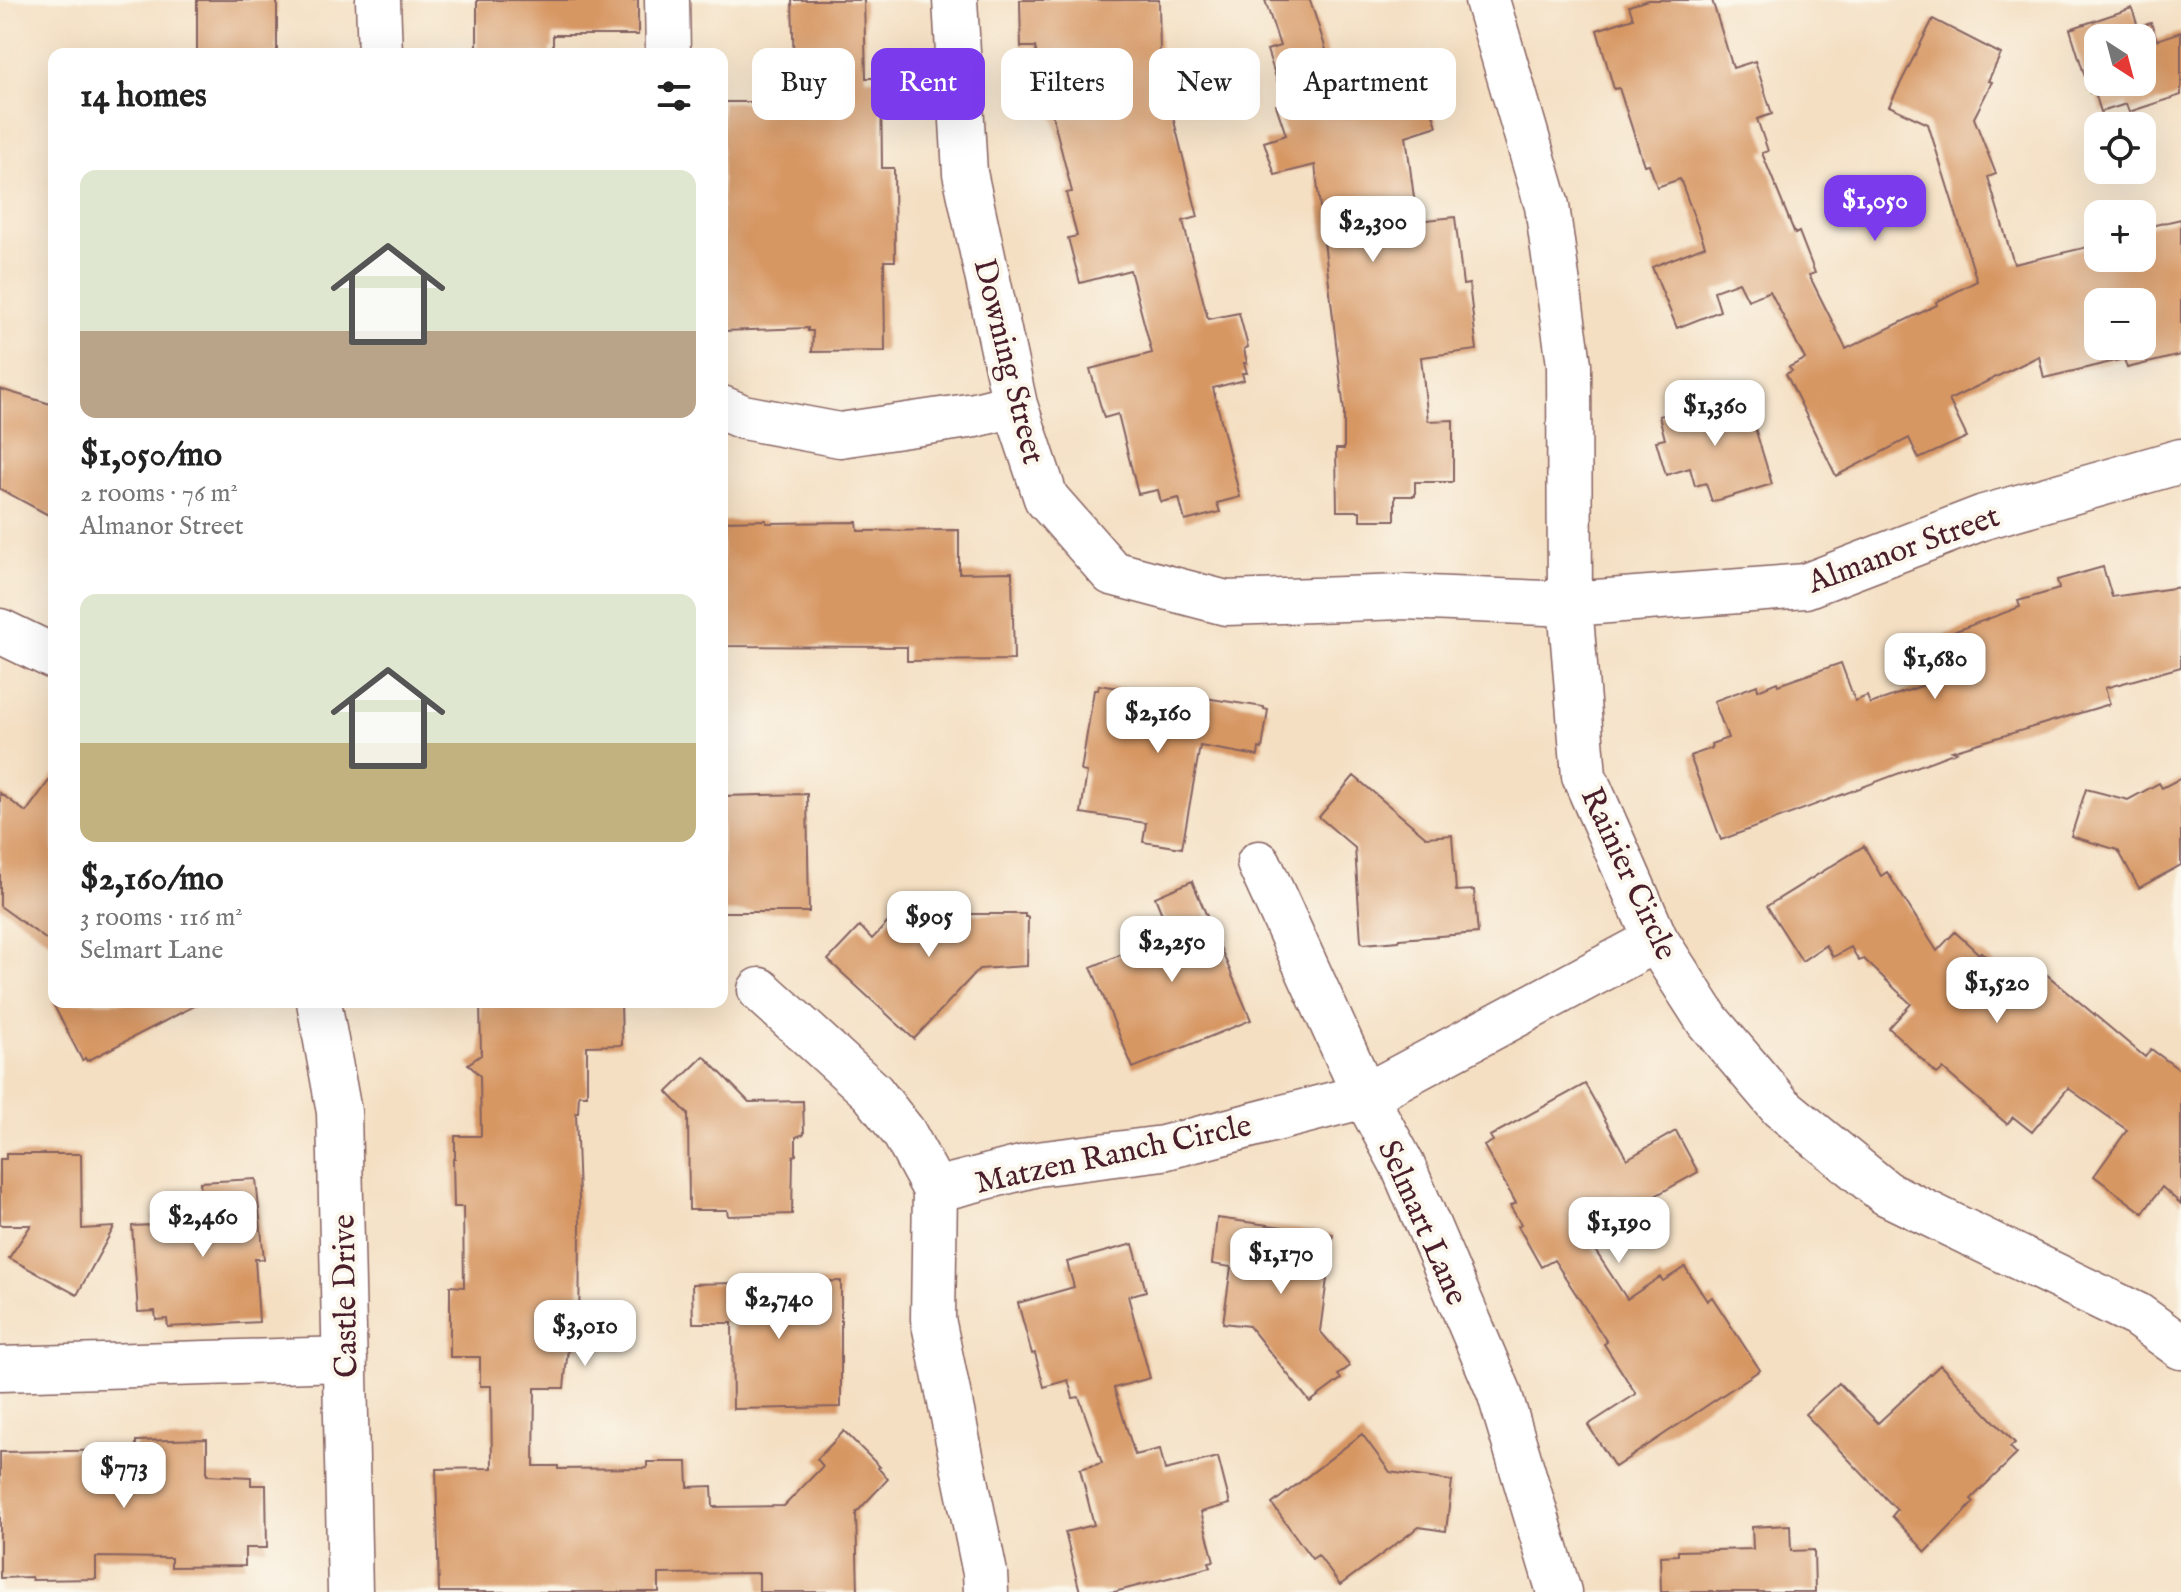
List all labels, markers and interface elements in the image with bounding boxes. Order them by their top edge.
north arrow [2084,24,2156,96]
map controls [2084,24,2156,360]
chip: Buy [752,48,855,120]
chip: Rent [871,48,985,120]
chip: Filters [1001,48,1133,120]
chip: New [1149,48,1260,120]
chip: Apartment [1276,48,1456,120]
icon: filters [652,74,696,118]
text: 14 homes [80,75,207,118]
button: locate [2084,112,2156,184]
pin: $1,050 [1810,175,1940,243]
text: $1,050 [1842,184,1908,217]
pin: $2,300 [1308,196,1438,264]
button: + [2084,200,2156,272]
text: $2,300 [1339,205,1407,238]
icon: home [316,222,460,366]
street label: Downing Street [962,255,1053,469]
button: − [2084,288,2156,360]
pin: $1,360 [1650,380,1780,448]
text: $1,360 [1683,389,1747,422]
text: $1,050/mo [80,434,222,477]
text: 2 rooms · 76 m² [80,477,238,510]
street label: Almanor Street [1801,497,2005,604]
text: Almanor Street [80,510,244,543]
pin: $1,680 [1870,633,2000,701]
text: $1,680 [1903,642,1967,675]
icon: home [316,646,460,790]
pin: $2,160 [1093,687,1223,755]
text: $2,160 [1125,696,1191,729]
street label: Rainier Circle [1570,781,1686,967]
text: $2,160/mo [80,858,224,901]
pin: $905 [882,891,976,959]
text: $905 [905,900,953,933]
text: 3 rooms · 116 m² [80,901,243,934]
pin: $2,250 [1107,916,1237,984]
text: $2,250 [1138,925,1206,958]
text: Selmart Lane [80,934,223,967]
pin: $1,520 [1932,957,2062,1025]
text: $1,520 [1964,966,2030,999]
street label: Matzen Ranch Circle [972,1106,1255,1205]
street label: Selmart Lane [1367,1134,1476,1312]
pin: $2,460 [138,1191,268,1259]
pin: $1,190 [1554,1197,1684,1265]
text: $2,460 [168,1200,238,1233]
text: $1,190 [1587,1206,1651,1239]
street label: Castle Drive [325,1214,368,1378]
pin: $1,170 [1216,1228,1346,1296]
text: $1,170 [1248,1237,1314,1270]
pin: $2,740 [714,1273,844,1341]
text: $2,740 [744,1282,814,1315]
pin: $3,010 [520,1300,650,1368]
text: $3,010 [552,1309,618,1342]
pin: $773 [77,1442,171,1510]
text: $773 [100,1451,148,1484]

